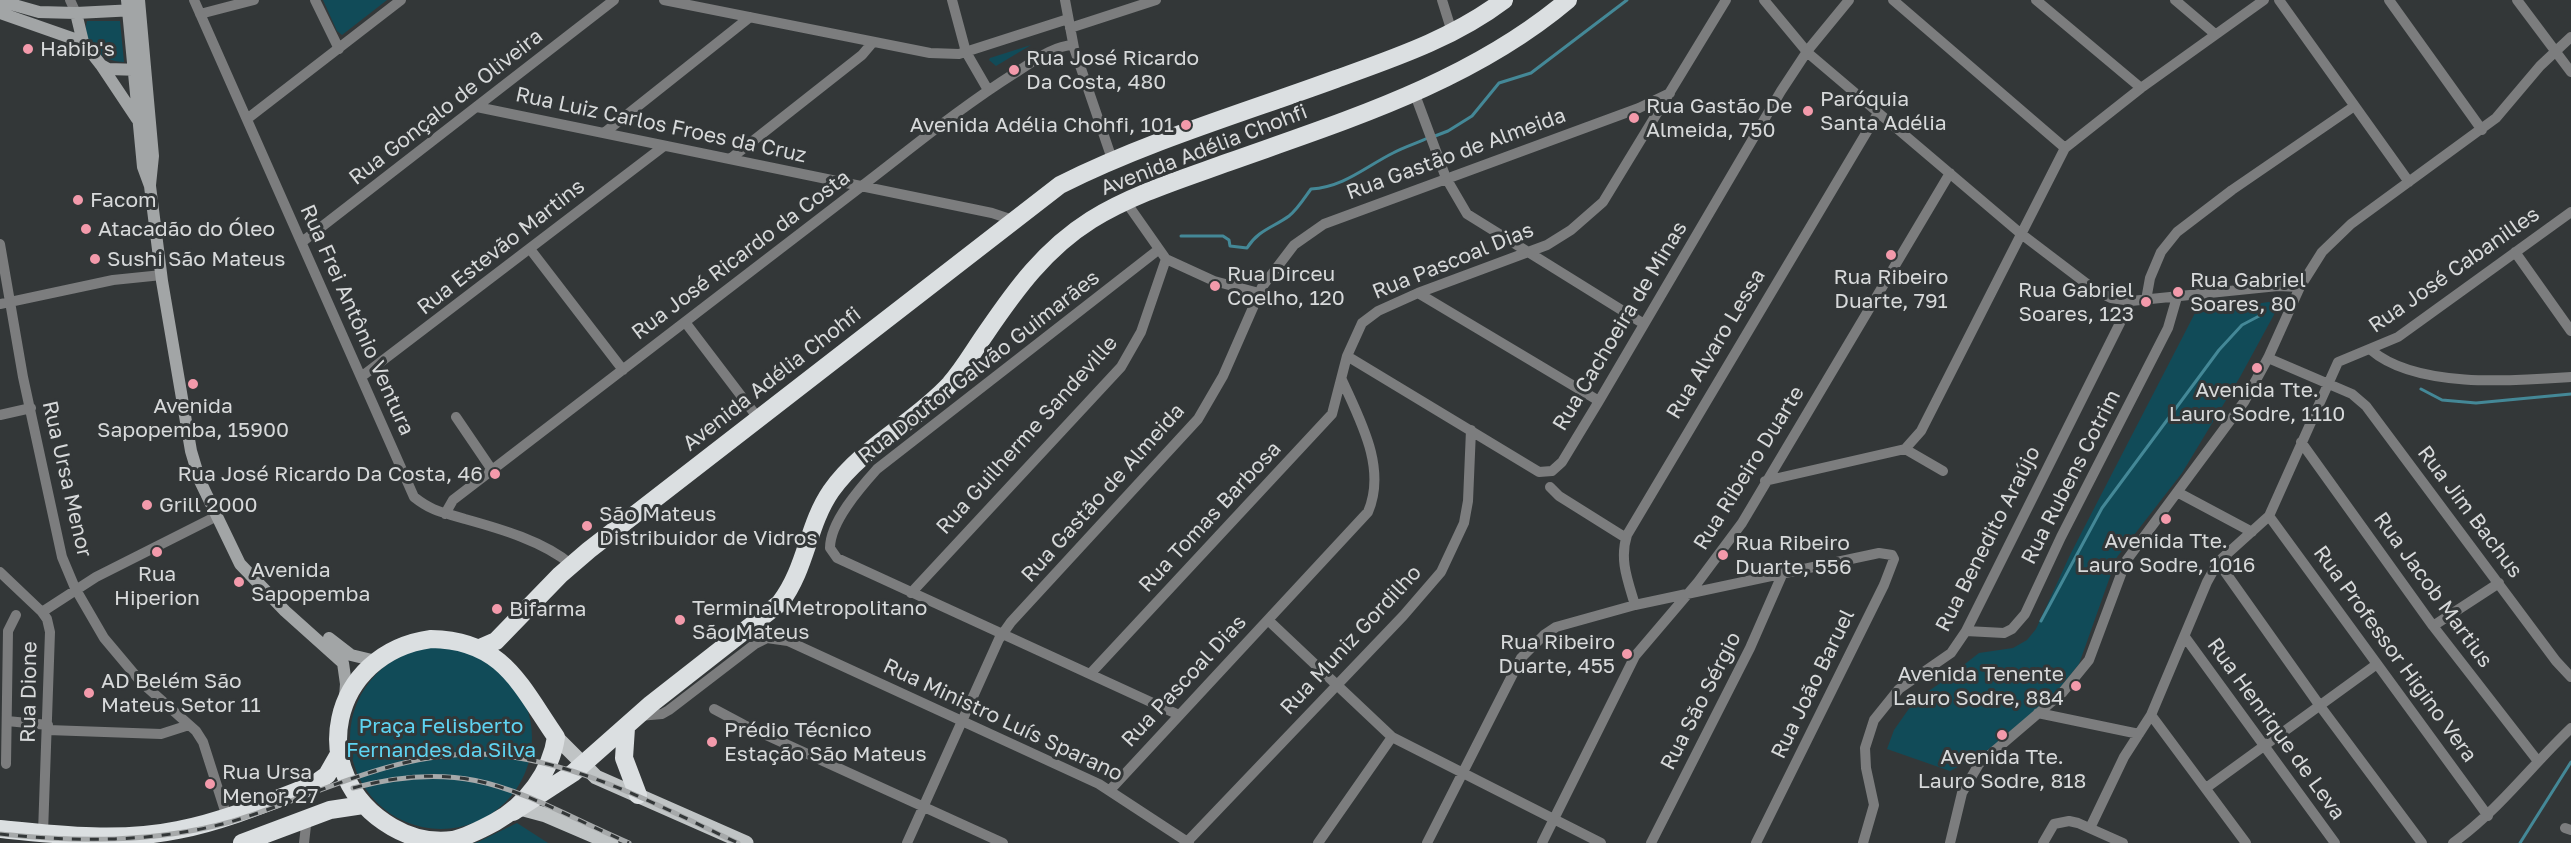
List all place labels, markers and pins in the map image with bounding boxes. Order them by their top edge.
place label: Habib's [40,36,115,62]
marker: Habib's [21,42,35,56]
place label: Rua José Ricardo Da Costa, 480 [1026,45,1199,95]
marker: Rua José Ricardo Da Costa, 480 [1007,63,1021,77]
place label: Paróquia Santa Adélia [1820,86,1947,136]
place label: Rua Gastão De Almeida, 750 [1646,93,1792,143]
marker: Paróquia Santa Adélia [1801,104,1815,118]
marker: Rua Gastão De Almeida, 750 [1627,111,1641,125]
place label: Avenida Adélia Chohfi, 101 [910,112,1174,138]
marker: Avenida Adélia Chohfi, 101 [1179,118,1193,132]
place label: Facom [90,187,157,213]
marker: Facom [71,193,85,207]
place label: Atacadão do Óleo [98,216,275,242]
marker: Atacadão do Óleo [79,222,93,236]
place label: Sushi São Mateus [107,246,285,272]
marker: Rua Ribeiro Duarte, 791 [1884,248,1898,262]
marker: Sushi São Mateus [88,252,102,266]
place label: Rua Dirceu Coelho, 120 [1227,261,1345,311]
place label: Rua Ribeiro Duarte, 791 [1834,264,1948,314]
place label: Rua Gabriel Soares, 80 [2190,267,2306,317]
place label: Rua Gabriel Soares, 123 [2018,277,2134,327]
marker: Rua Dirceu Coelho, 120 [1208,279,1222,293]
marker: Rua Gabriel Soares, 80 [2171,285,2185,299]
marker: Rua Gabriel Soares, 123 [2139,295,2153,309]
marker: Avenida Tte. Lauro Sodre, 1110 [2250,361,2264,375]
marker: Avenida Sapopemba, 15900 [186,377,200,391]
place label: Avenida Tte. Lauro Sodre, 1110 [2169,377,2345,427]
place label: Avenida Sapopemba, 15900 [97,393,289,443]
place label: Rua José Ricardo Da Costa, 46 [177,461,483,487]
marker: Rua José Ricardo Da Costa, 46 [488,467,502,481]
place label: Grill 2000 [159,492,258,518]
marker: Grill 2000 [140,498,154,512]
place label: São Mateus Distribuidor de Vidros [599,501,818,551]
marker: Avenida Tte. Lauro Sodre, 1016 [2159,512,2173,526]
marker: São Mateus Distribuidor de Vidros [580,519,594,533]
place label: Avenida Tte. Lauro Sodre, 1016 [2077,528,2255,578]
place label: Rua Ribeiro Duarte, 556 [1735,530,1852,580]
marker: Rua Hiperion [150,545,164,559]
marker: Rua Ribeiro Duarte, 556 [1716,548,1730,562]
place label: Avenida Sapopemba [251,557,370,607]
place label: Rua Hiperion [114,561,200,611]
marker: Avenida Sapopemba [232,575,246,589]
place label: Terminal Metropolitano São Mateus [692,595,927,645]
place label: Bifarma [509,596,586,622]
marker: Bifarma [490,602,504,616]
marker: Terminal Metropolitano São Mateus [673,613,687,627]
place label: Rua Ribeiro Duarte, 455 [1498,629,1615,679]
marker: Rua Ribeiro Duarte, 455 [1620,647,1634,661]
place label: Avenida Tenente Lauro Sodre, 884 [1893,661,2064,711]
place label: AD Belém São Mateus Setor 11 [101,668,261,718]
marker: Avenida Tenente Lauro Sodre, 884 [2069,679,2083,693]
marker: AD Belém São Mateus Setor 11 [82,686,96,700]
place label: Prédio Técnico Estação São Mateus [724,717,927,767]
marker: Avenida Tte. Lauro Sodre, 818 [1995,728,2009,742]
marker: Prédio Técnico Estação São Mateus [705,735,719,749]
place label: Avenida Tte. Lauro Sodre, 818 [1918,744,2086,794]
place label: Rua Ursa Menor, 27 [222,759,318,809]
marker: Rua Ursa Menor, 27 [203,777,217,791]

